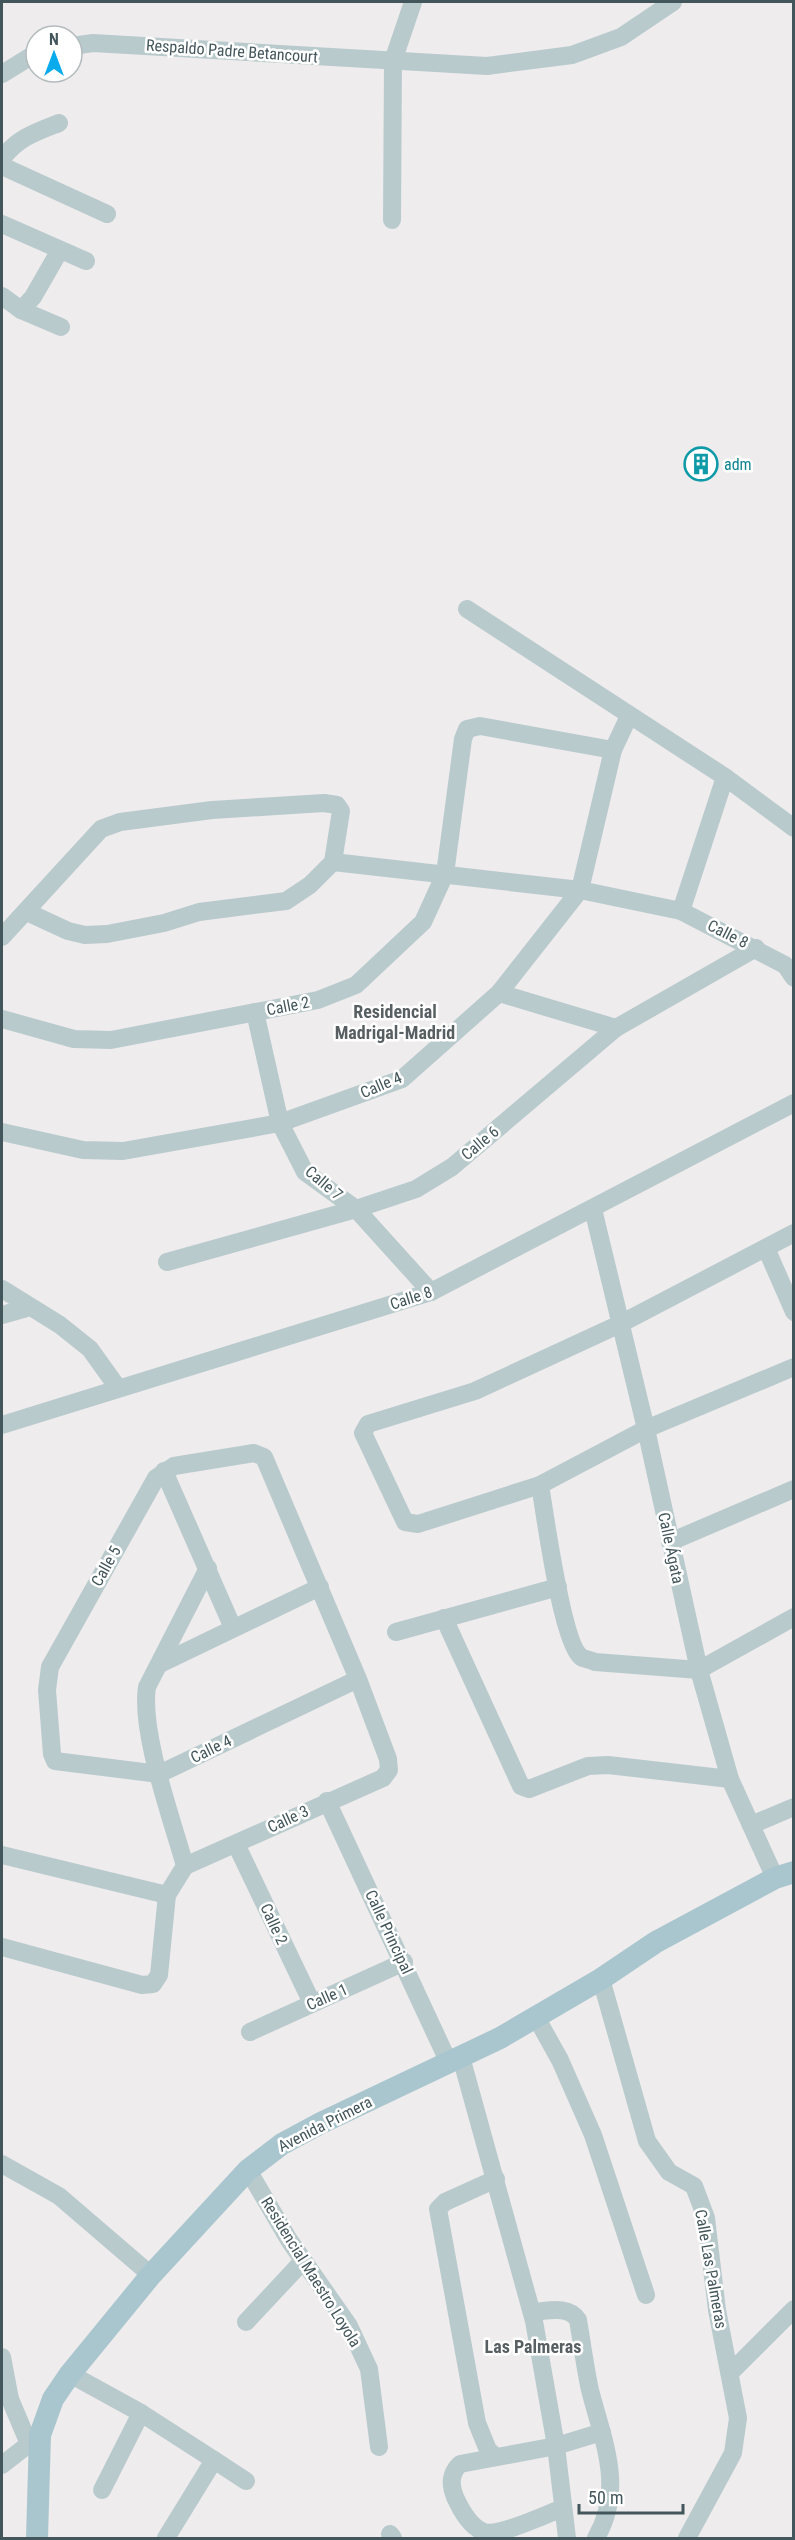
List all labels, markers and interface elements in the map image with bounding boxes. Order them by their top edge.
north arrow [24,24,84,84]
text: N [49,30,59,49]
street label: Respaldo Padre Betancourt [146,36,319,66]
building icon: adm [683,446,719,482]
place label: adm [724,455,752,474]
street label: Calle 8 [704,916,752,952]
street label: Calle 2 [265,993,311,1019]
district label: Residencial Madrigal-Madrid [335,1001,455,1043]
street label: Calle 4 [357,1068,405,1102]
street label: Calle 6 [457,1122,503,1164]
street label: Calle 7 [301,1162,347,1204]
street label: Calle 8 [388,1282,434,1314]
street label: Calle Ágata [654,1511,688,1585]
street label: Calle 5 [87,1542,125,1589]
street label: Calle 4 [187,1731,235,1767]
street label: Calle 3 [264,1801,312,1837]
street label: Calle Principal [361,1887,417,1977]
street label: Calle 2 [256,1900,292,1948]
street label: Calle 1 [303,1980,351,2014]
street label: Avenida Primera [275,2092,375,2156]
street label: Residencial Maestro Loyola [257,2193,365,2351]
street label: Calle Las Palmeras [691,2208,731,2330]
district label: Las Palmeras [485,2336,581,2357]
scale bar [579,2477,682,2515]
text: 50 m [588,2487,623,2508]

